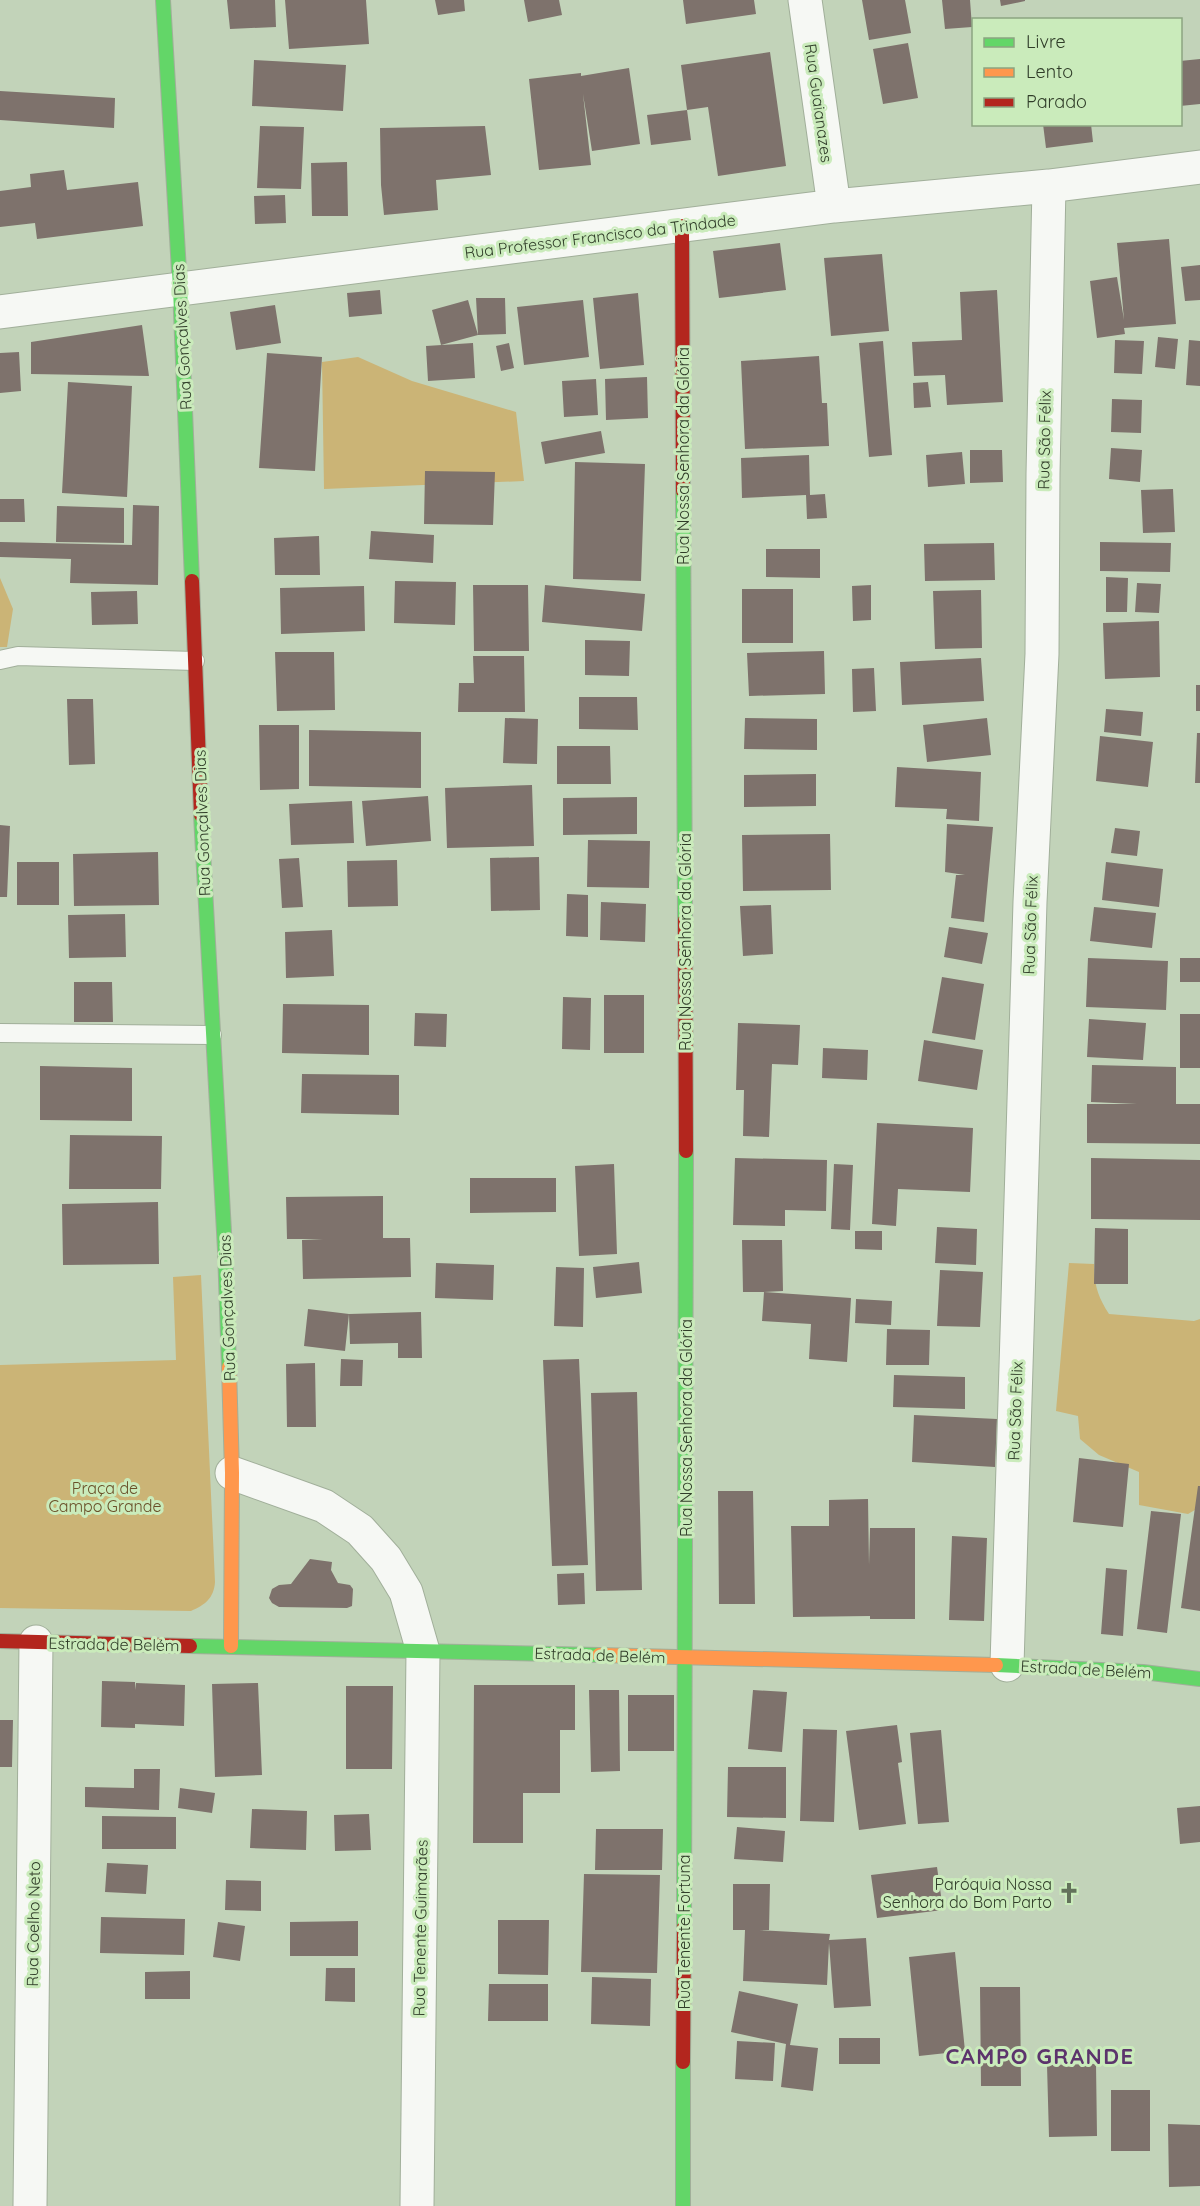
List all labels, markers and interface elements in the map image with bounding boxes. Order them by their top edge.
legend [972,18,1182,126]
text: Livre [1026,30,1066,53]
street label: Rua Guaianazes [801,42,837,164]
text: Lento [1026,60,1073,83]
text: Parado [1026,90,1087,113]
street label: Rua Professor Francisco da Trindade [463,209,737,263]
street label: Rua Gonçalves Dias [168,263,196,411]
street label: Rua Nossa Senhora da Glória [673,347,693,565]
street label: Rua São Félix [1033,390,1055,490]
street label: Rua Gonçalves Dias [189,749,215,897]
street label: Rua Nossa Senhora da Glória [675,833,695,1051]
street label: Rua São Félix [1018,875,1042,975]
street label: Rua Gonçalves Dias [214,1234,240,1382]
street label: Rua Nossa Senhora da Glória [676,1319,696,1537]
street label: Rua São Félix [1003,1361,1027,1461]
park label: Praça de Campo Grande [48,1478,162,1516]
street label: Estrada de Belém [48,1633,180,1655]
street label: Estrada de Belém [534,1643,666,1667]
street label: Estrada de Belém [1020,1656,1152,1682]
street label: Rua Tenente Guimarães [408,1839,432,2017]
street label: Rua Tenente Fortuna [674,1855,694,2009]
street label: Rua Coelho Neto [22,1861,44,1987]
place label: Paróquia Nossa Senhora do Bom Parto [883,1874,1052,1912]
church icon: Paróquia Nossa Senhora do Bom Parto [1057,1881,1081,1905]
district label: CAMPO GRANDE [946,2042,1134,2070]

